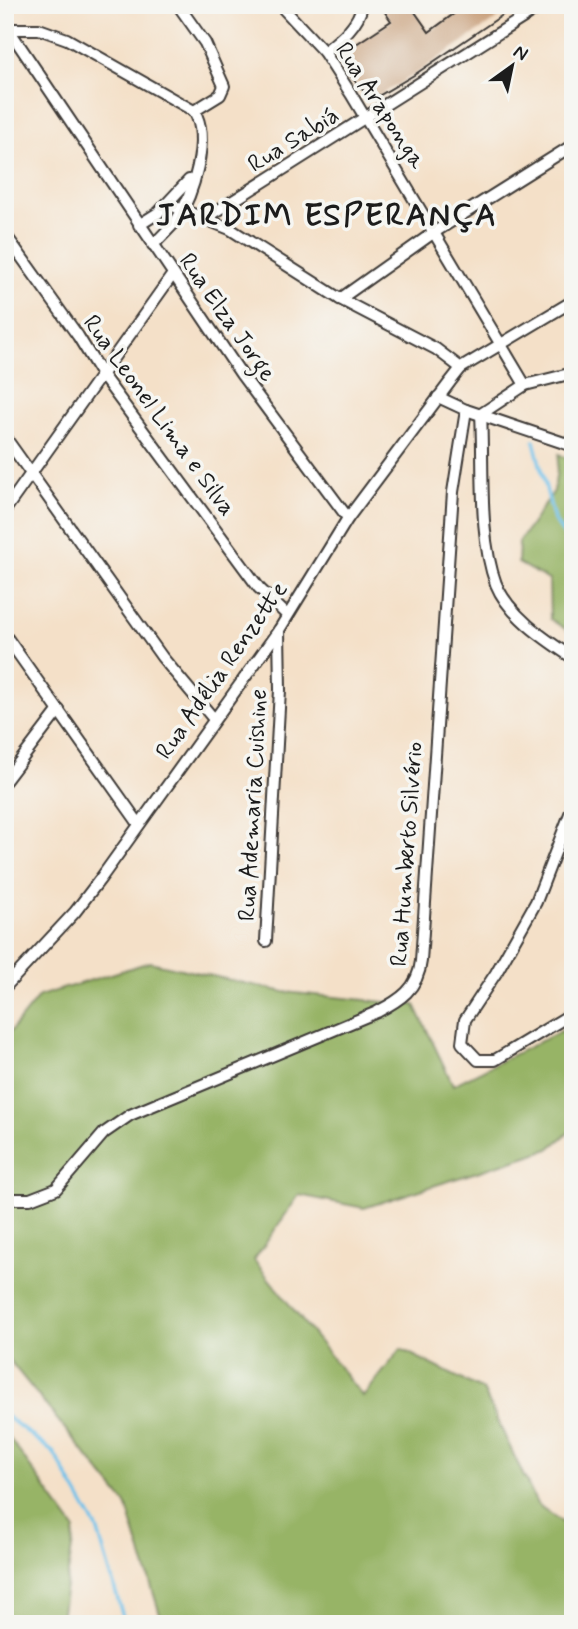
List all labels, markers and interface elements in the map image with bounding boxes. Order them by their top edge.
north arrow [476,32,546,102]
street label: Rua Araponga [327,37,433,176]
text: N [508,39,533,67]
street label: Rua Sabiá [242,100,345,180]
district label: JARDIM ESPERANÇA [156,195,498,237]
street label: Rua Elza Jorge [169,247,283,390]
street label: Rua Leonel Lima e Silva [75,309,242,523]
street label: Rua Adélia Renzette [149,576,295,766]
street label: Rua Ademaria Cuishine [232,688,275,922]
street label: Rua Humberto Silvério [384,741,431,968]

